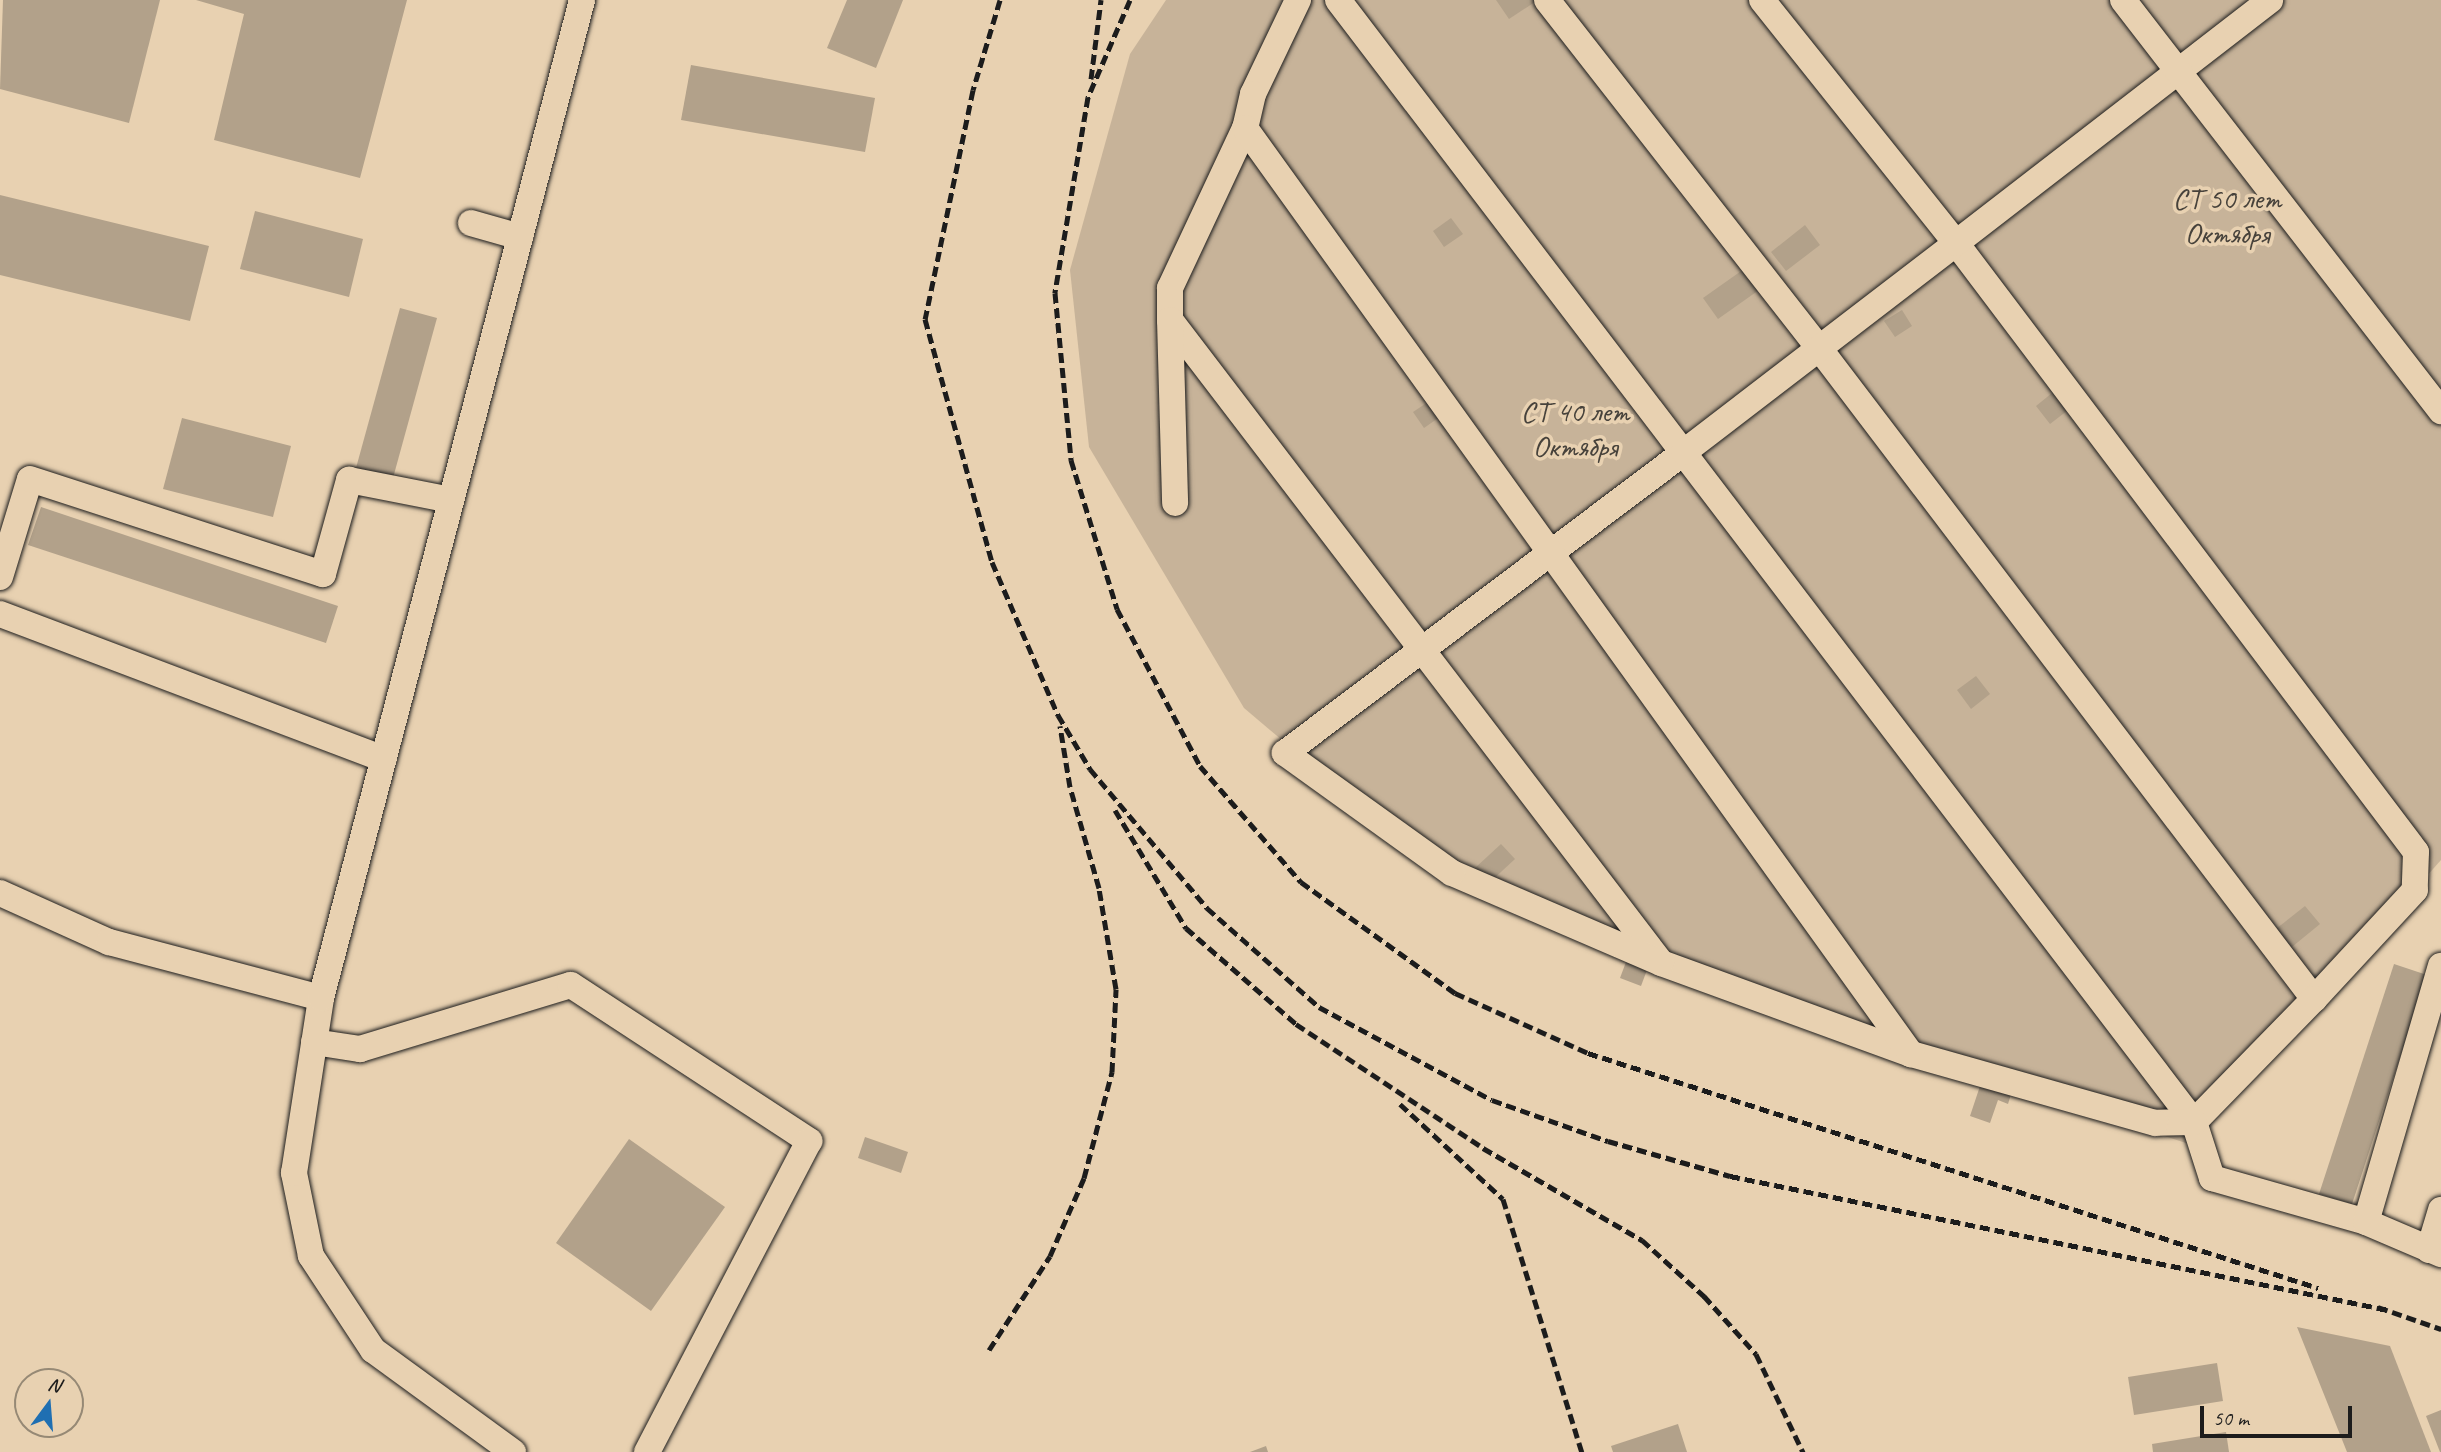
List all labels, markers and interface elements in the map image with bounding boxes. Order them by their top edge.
park label: СТ 50 лет Октября [2173,180,2281,250]
park label: СТ 40 лет Октября [1521,393,1629,463]
north arrow [14,1368,84,1438]
text: N [45,1372,63,1398]
scale bar [2203,1392,2355,1436]
text: 50 m [2213,1405,2249,1431]

